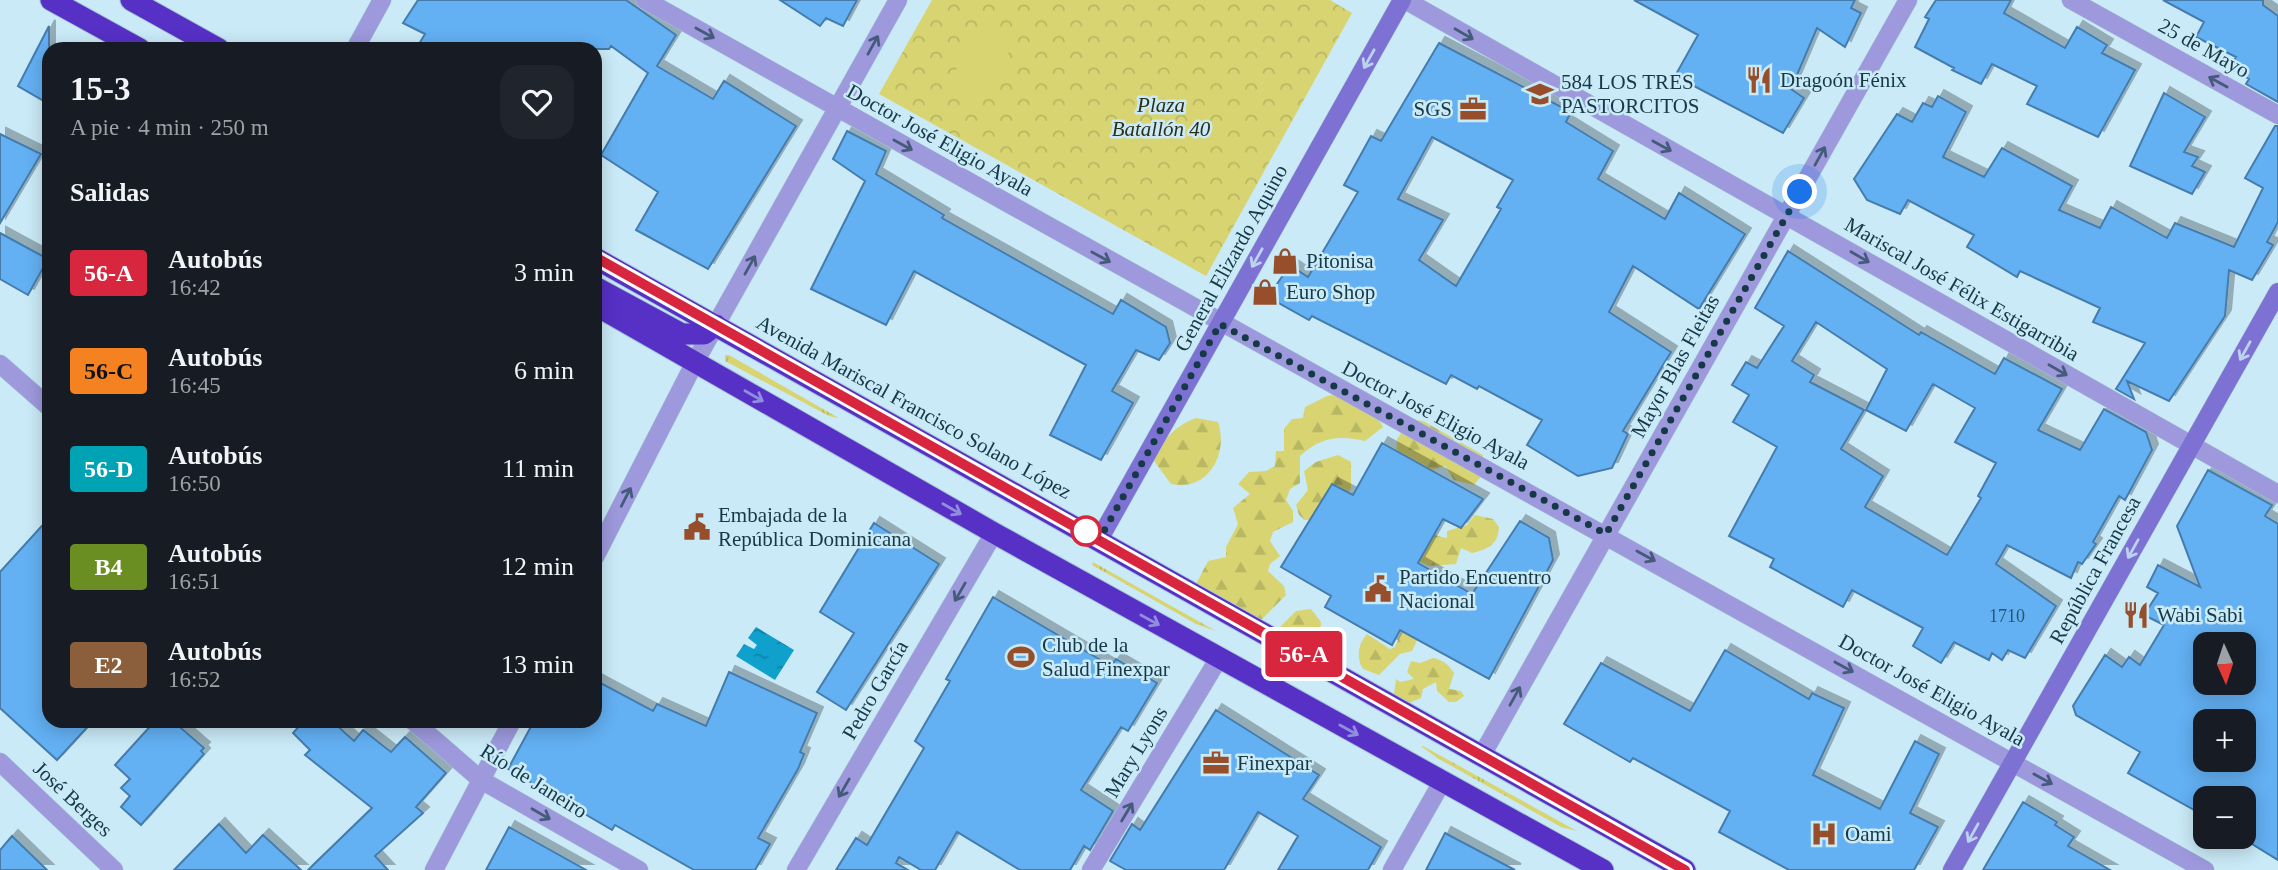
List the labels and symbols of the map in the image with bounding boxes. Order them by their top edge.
street label: 25 de Mayo [2154,13,2254,83]
one-way arrow [694,26,714,40]
one-way arrow [1453,28,1474,41]
one-way arrow [866,36,880,56]
one-way arrow [1362,49,1376,69]
restaurant icon: Dragoón Fénix [1744,65,1774,95]
place label: Dragoón Fénix [1780,68,1907,92]
place label: 584 LOS TRES PASTORCITOS [1561,70,1700,118]
one-way arrow [2209,75,2229,89]
street label: Doctor José Eligio Ayala [843,79,1038,201]
school or university icon: 584 LOS TRES PASTORCITOS [1525,79,1555,109]
park label: Plaza Batallón 40 [1112,93,1211,141]
office icon: SGS [1458,94,1488,124]
place label: SGS [1413,97,1452,121]
one-way arrow [892,138,912,152]
one-way arrow [1651,140,1672,153]
one-way arrow [1813,147,1827,167]
street label: General Elizardo Aquino [1170,160,1292,356]
your location [1782,174,1817,209]
street label: Mariscal José Félix Estigarribia [1841,212,2084,366]
shop icon: Pitonisa [1270,246,1300,276]
one-way arrow [1250,247,1264,267]
place label: Pitonisa [1306,249,1374,273]
one-way arrow [1850,250,1870,264]
one-way arrow [1090,251,1111,264]
one-way arrow [743,256,757,276]
shop icon: Euro Shop [1250,277,1280,307]
place label: Euro Shop [1286,280,1375,304]
street label: Mayor Blas Fleitas [1626,290,1724,442]
street label: Avenida Mariscal Francisco Solano López [752,310,1076,504]
one-way arrow [2237,341,2251,361]
street label: Doctor José Eligio Ayala [1338,355,1534,475]
one-way arrow [2048,363,2068,377]
one-way arrow [743,390,764,403]
one-way arrow [619,487,633,507]
street label: República Francesa [2045,491,2146,648]
one-way arrow [941,502,961,516]
place label: Embajada de la República Dominicana [718,503,912,551]
public building icon: Embajada de la República Dominicana [682,512,712,542]
unlabelled marker [1071,516,1101,546]
one-way arrow [2126,539,2140,559]
one-way arrow [1635,550,1656,563]
place label: Partido Encuentro Nacional [1399,565,1551,613]
public building icon: Partido Encuentro Nacional [1363,574,1393,604]
one-way arrow [952,581,966,601]
restaurant icon: Wabi Sabi [2121,600,2151,630]
place label: Wabi Sabi [2157,603,2244,627]
house number: 1710 [1989,606,2025,626]
one-way arrow [1140,613,1160,627]
street label: Doctor José Eligio Ayala [1835,629,2030,751]
line badge: 56-A [1255,631,1353,677]
north arrow [2193,632,2256,695]
place label: Club de la Salud Finexpar [1042,633,1170,681]
street label: Pedro García [837,636,913,744]
sports icon: Club de la Salud Finexpar [1006,642,1036,672]
one-way arrow [1834,660,1854,674]
one-way arrow [1508,686,1522,706]
street label: Mary Lyons [1099,702,1173,802]
one-way arrow [1338,724,1359,737]
street label: Río de Janeiro [476,739,592,823]
office icon: Finexpar [1201,748,1231,778]
place label: Finexpar [1237,751,1312,775]
street label: José Berges [28,756,118,842]
one-way arrow [2032,772,2052,786]
one-way arrow [837,777,851,797]
one-way arrow [1120,802,1134,822]
one-way arrow [530,807,550,821]
hospital icon: Oami [1809,819,1839,849]
place label: Oami [1845,822,1892,846]
one-way arrow [1966,822,1980,842]

